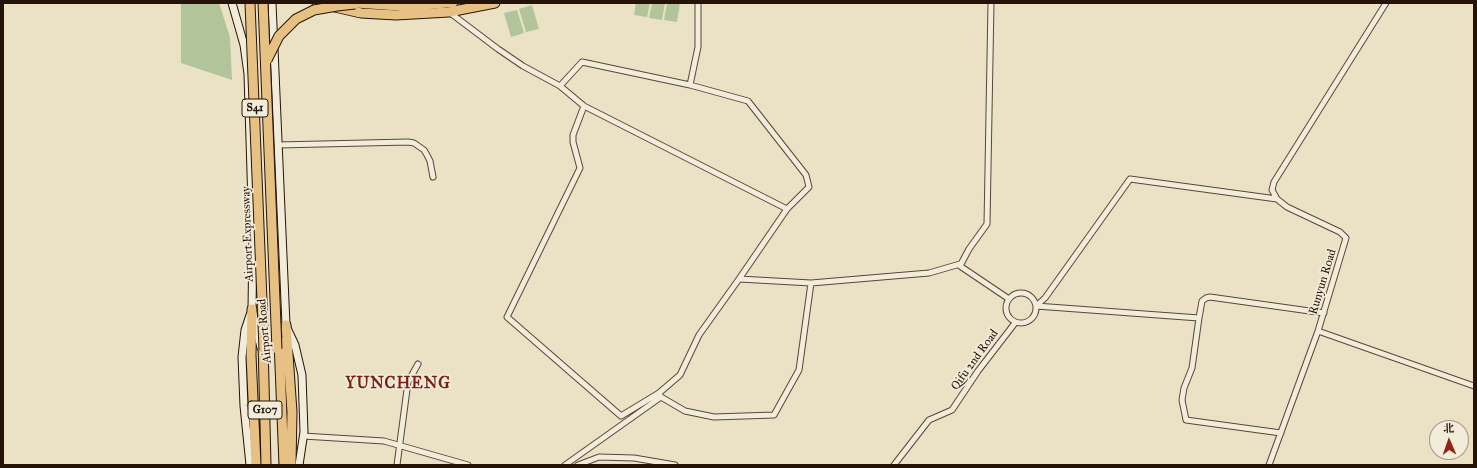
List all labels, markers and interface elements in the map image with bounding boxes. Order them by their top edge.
road number: S41 [242,99,268,117]
street label: Airport Expressway [239,186,257,282]
street label: Runyun Road [1306,248,1340,316]
street label: Airport Road [255,298,275,364]
street label: Qifu 2nd Road [948,327,1002,393]
district label: YUNCHENG [345,374,451,394]
road number: G107 [248,401,282,419]
north arrow [1429,420,1469,460]
text: 北 [1443,422,1454,435]

